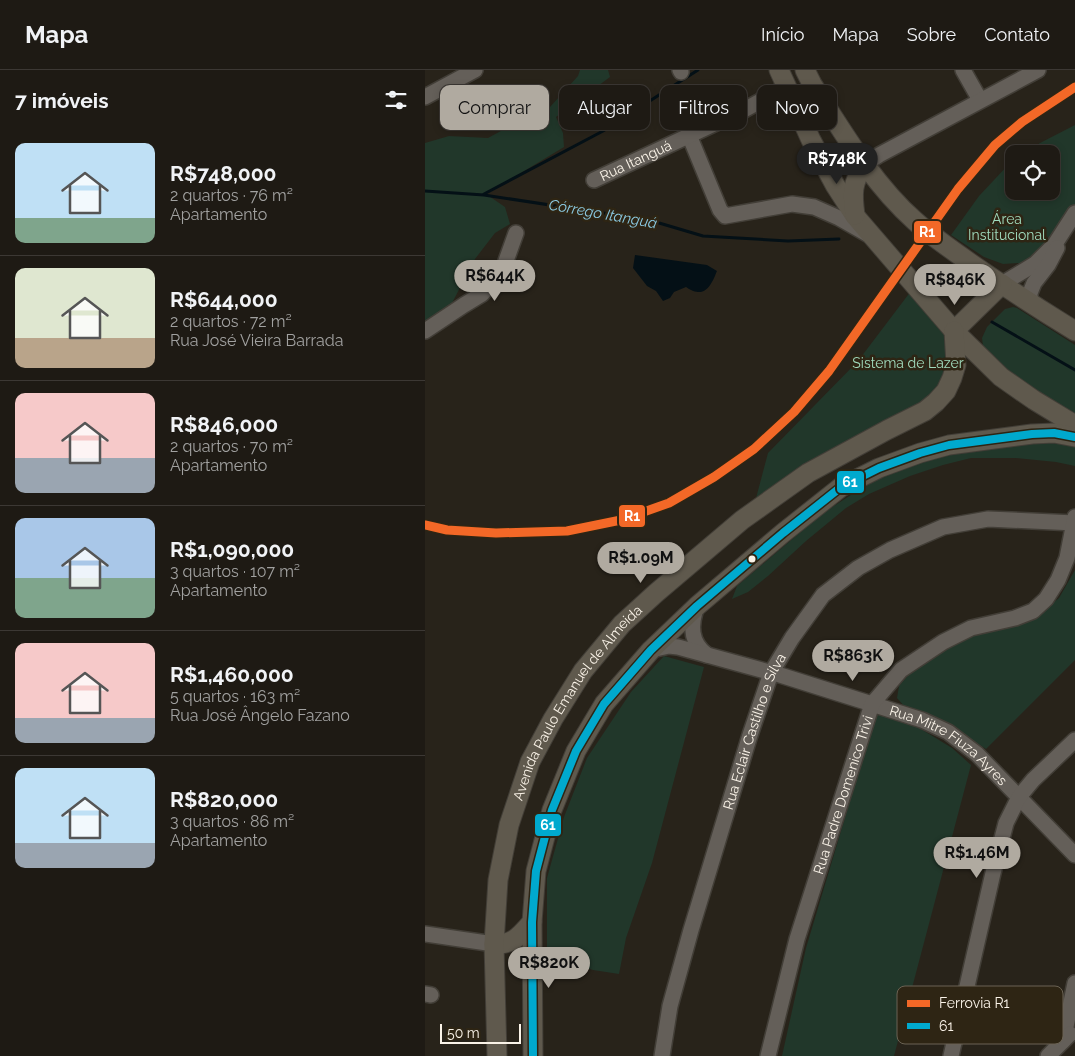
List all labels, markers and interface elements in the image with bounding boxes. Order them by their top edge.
text: Mapa [25,20,88,49]
text: Início [761,24,804,45]
text: Mapa [832,24,879,45]
text: Sobre [907,24,956,45]
text: Contato [984,24,1050,45]
chip: Comprar [440,85,549,130]
chip: Alugar [559,85,650,130]
chip: Filtros [660,85,747,130]
chip: Novo [757,85,837,130]
icon: filters [382,86,410,114]
text: 7 imóveis [15,88,109,113]
street label: Rua Itanguá [597,137,674,184]
pin: R$748K [796,142,878,185]
map controls [1005,145,1060,200]
button: locate [1005,145,1060,200]
text: R$748K [808,149,866,168]
text: R$748,000 [170,161,276,186]
icon: home [55,163,115,223]
text: 2 quartos · 76 m² [170,186,293,205]
water label: Córrego Itanguá [547,196,659,232]
text: Apartamento [170,205,267,224]
park label: Área Institucional [968,210,1046,243]
line badge: R1 [913,220,942,244]
text: R1 [919,224,935,240]
pin: R$644K [454,260,536,302]
pin: R$846K [914,264,996,306]
text: R$644K [465,266,525,285]
text: R$846K [925,270,985,289]
text: R$644,000 [170,287,278,312]
icon: home [55,288,115,348]
text: 2 quartos · 72 m² [170,312,292,331]
text: Rua José Vieira Barrada [170,331,344,350]
park label: Sistema de Lazer [852,355,964,371]
text: R$846,000 [170,412,278,437]
icon: home [55,413,115,473]
text: 2 quartos · 70 m² [170,437,293,456]
text: Apartamento [170,456,267,475]
line badge: 61 [836,470,865,494]
text: 61 [842,474,858,490]
line badge: R1 [618,504,646,528]
text: R1 [624,508,640,524]
text: R$1,090,000 [170,537,294,562]
icon: home [55,538,115,598]
pin: R$1.09M [595,542,687,584]
text: R$1.09M [608,548,674,567]
unlabelled marker [747,554,757,564]
text: 3 quartos · 107 m² [170,562,300,581]
text: Apartamento [170,581,267,600]
street label: Avenida Paulo Emanuel de Almeida [510,602,645,802]
pin: R$863K [812,640,894,682]
text: R$863K [823,646,883,665]
street label: Rua Eclair Castilho e Silva [720,650,789,812]
text: R$1,460,000 [170,662,294,687]
icon: home [55,663,115,723]
text: 5 quartos · 163 m² [170,687,300,706]
street label: Rua Mitre Fiuza Ayres [888,702,1011,789]
text: Rua José Ângelo Fazano [170,706,350,725]
street label: Rua Padre Domenico Trivi [810,713,876,876]
text: R$820,000 [170,787,278,812]
icon: home [55,788,115,848]
text: 3 quartos · 86 m² [170,812,294,831]
line badge: 61 [534,813,562,837]
text: 61 [540,817,556,833]
text: Apartamento [170,831,267,850]
pin: R$1.46M [931,836,1023,879]
text: R$1.46M [945,843,1009,862]
pin: R$820K [508,946,590,989]
text: R$820K [519,953,579,972]
legend [897,986,1063,1044]
text: Ferrovia R1 [939,995,1010,1011]
text: 61 [939,1018,953,1034]
scale bar [440,1021,521,1044]
text: 50 m [447,1025,480,1041]

